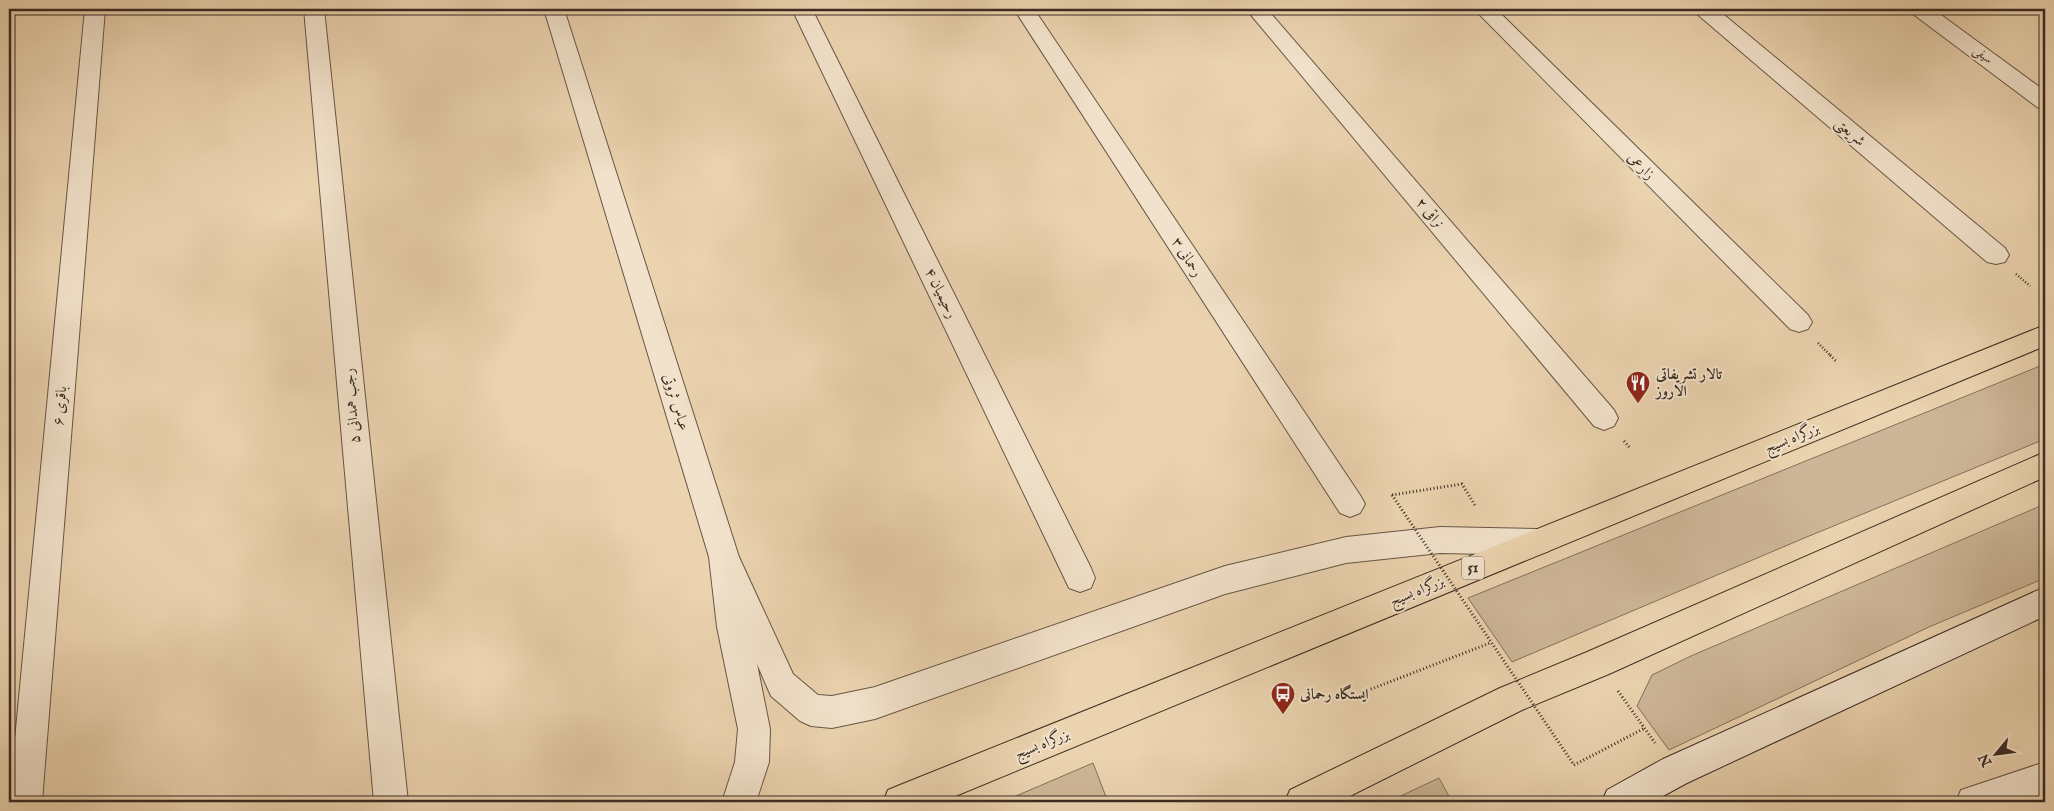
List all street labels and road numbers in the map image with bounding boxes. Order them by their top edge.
street label: سیفی [1970,43,1996,68]
street label: شریعتی [1830,114,1869,151]
street label: زارعی [1623,148,1659,184]
street label: نراقی ۲ [1412,194,1448,232]
street label: رحمانی ۳ [1167,234,1207,280]
street label: رحیمیان ۴ [921,264,961,322]
street label: رجب همدانی ۵ [339,367,365,445]
street label: عباس ثروتی [658,371,694,433]
street label: باقری ۶ [49,385,71,426]
street label: بزرگراه بسیج [1761,417,1824,461]
road number: 51 [1462,556,1484,580]
street label: بزرگراه بسیج [1386,570,1449,614]
street label: بزرگراه بسیج [1011,723,1074,767]

